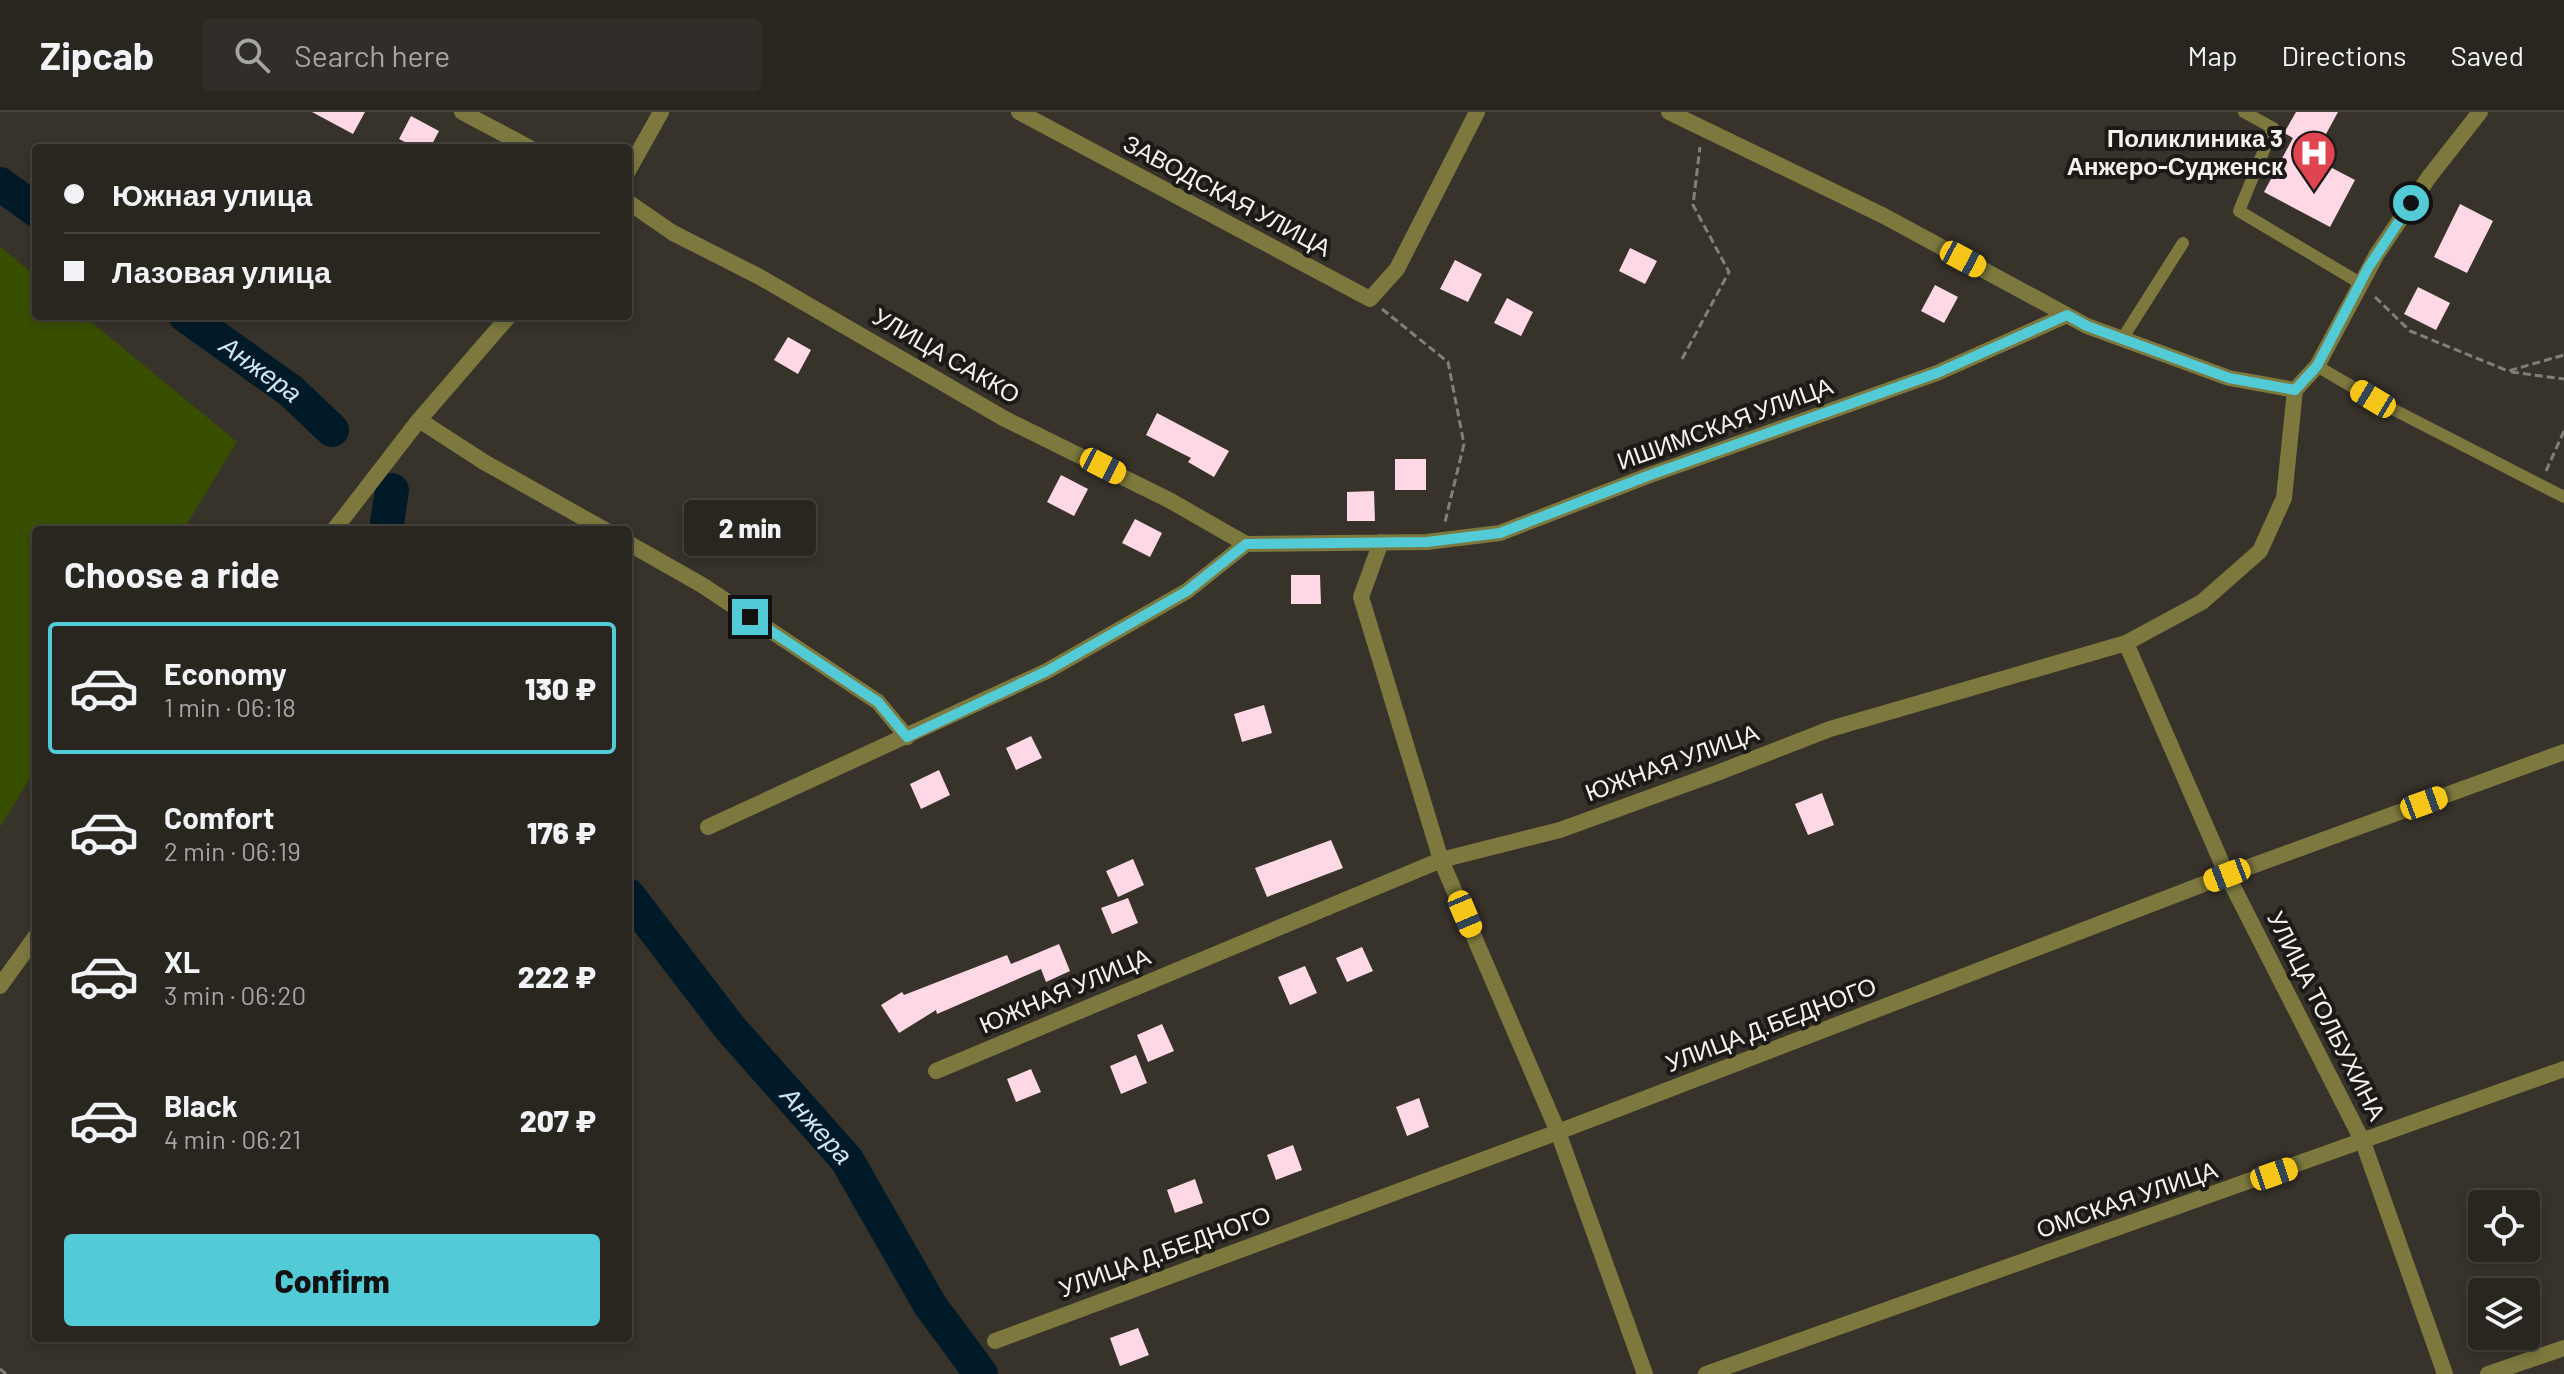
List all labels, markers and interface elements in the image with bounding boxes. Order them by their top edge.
search box [202,19,762,91]
text: Zipcab [40,32,154,78]
icon: search [230,33,274,77]
text: Search here [294,37,450,73]
text: Map [2188,38,2237,72]
text: Directions [2281,38,2407,72]
text: Saved [2451,38,2524,72]
place label: Поликлиника 3 Анжеро-Судженск [2067,123,2284,180]
street label: ЗАВОДСКАЯ УЛИЦА [1119,128,1336,262]
hospital icon: Поликлиника 3 Анжеро-Судженск [2290,129,2338,192]
text: Южная улица [112,176,312,212]
route start [2393,185,2429,221]
car [1936,237,1990,281]
text: Лазовая улица [112,253,331,289]
street label: УЛИЦА САККО [868,301,1026,409]
water label: Анжера [213,327,310,408]
street label: ИШИМСКАЯ УЛИЦА [1613,370,1836,475]
car [2346,376,2400,422]
car [1076,444,1130,488]
callout: 2 min [684,501,816,557]
text: 2 min [719,512,781,543]
text: Choose a ride [64,552,280,595]
route end [732,599,768,635]
icon: car [68,652,140,724]
text: Economy [164,655,287,691]
text: 130 ₽ [525,670,596,706]
text: 1 min · 06:18 [164,691,296,722]
street label: ЮЖНАЯ УЛИЦА [1581,717,1762,806]
car [2397,784,2451,822]
icon: car [68,796,140,868]
text: Comfort [164,799,274,835]
text: 176 ₽ [527,814,596,850]
text: 2 min · 06:19 [164,835,301,866]
car [2200,855,2254,895]
car [1445,887,1485,941]
street label: УЛИЦА ТОЛБУХИНА [2262,906,2393,1125]
icon: car [68,940,140,1012]
street label: ЮЖНАЯ УЛИЦА [975,941,1154,1039]
text: XL [164,943,200,979]
text: 222 ₽ [518,958,596,994]
street label: УЛИЦА Д.БЕДНОГО [1661,970,1880,1077]
text: 3 min · 06:20 [164,979,306,1010]
water label: Анжера [774,1078,860,1170]
icon: car [68,1084,140,1156]
text: Black [164,1087,238,1123]
text: 207 ₽ [520,1102,596,1138]
text: 4 min · 06:21 [164,1123,301,1154]
street label: ОМСКАЯ УЛИЦА [2032,1154,2221,1243]
car [2247,1155,2301,1193]
map controls [2468,1190,2540,1350]
button: locate [2468,1190,2540,1262]
street label: УЛИЦА Д.БЕДНОГО [1055,1199,1274,1302]
button: Confirm [64,1234,600,1326]
button: layers [2468,1278,2540,1350]

